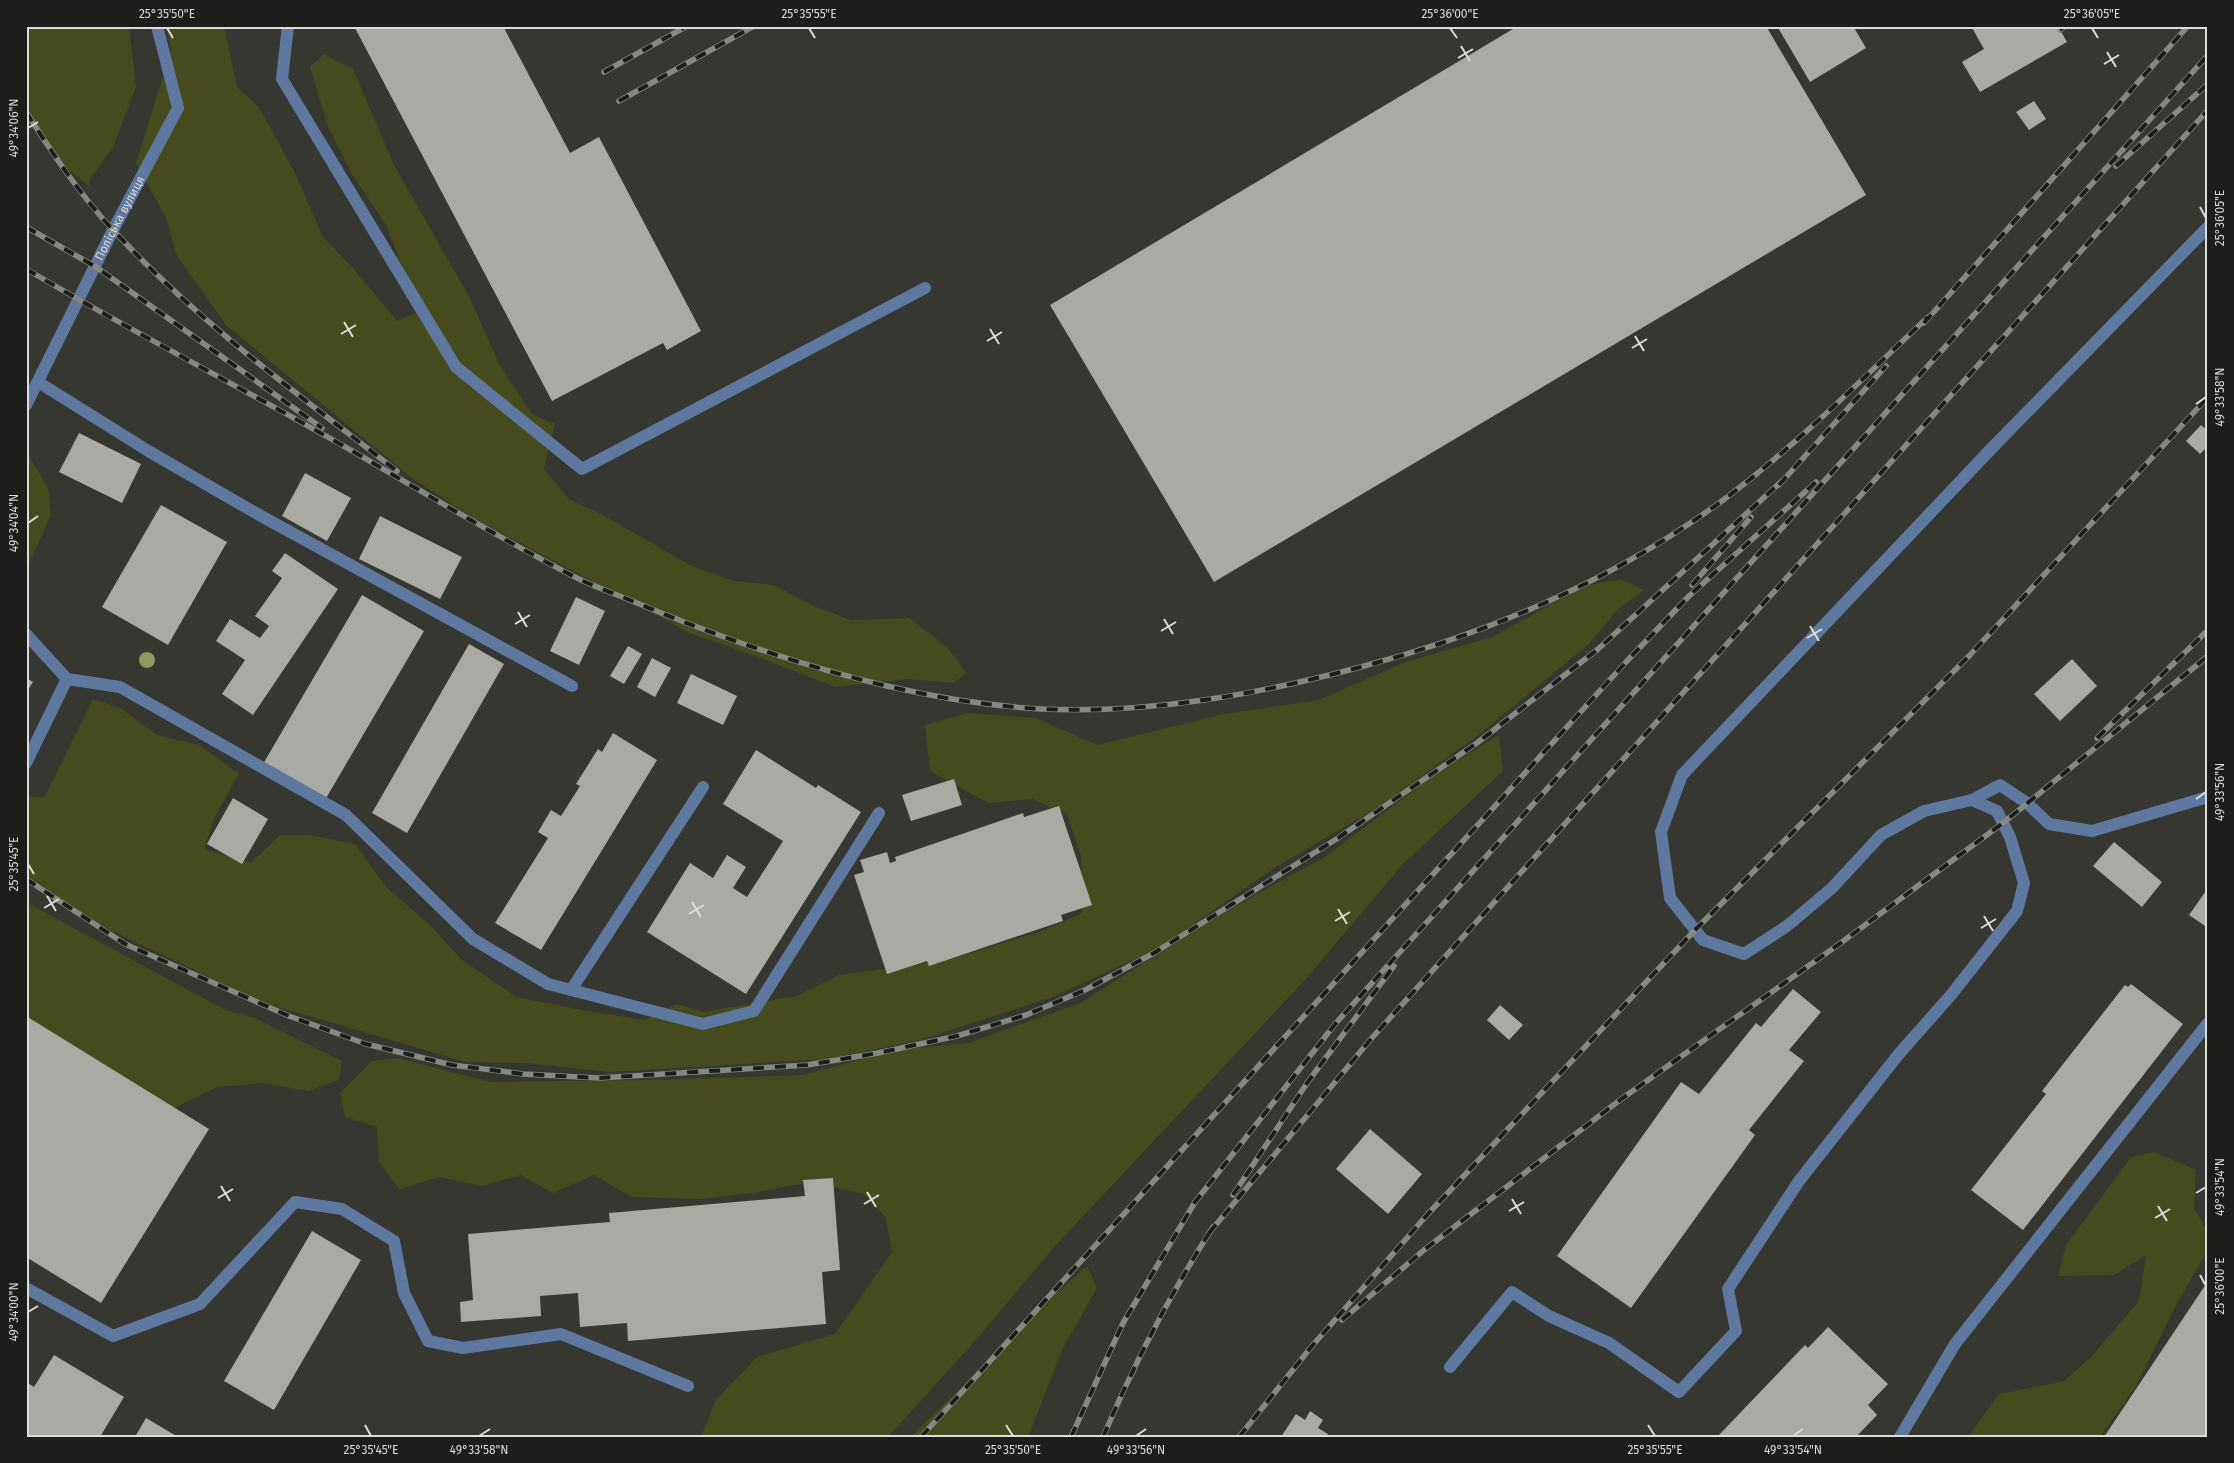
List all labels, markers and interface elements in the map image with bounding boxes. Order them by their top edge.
text: 25°35'50"E [139,7,195,21]
text: 25°35'55"E [781,7,837,21]
text: 25°36'00"E [1421,7,1479,21]
text: 25°36'05"E [2064,7,2120,21]
text: 49°34'06"N [7,99,21,157]
street label: Поліська вулиця [92,174,147,263]
text: 25°36'05"E [2213,190,2227,246]
text: 49°33'58"N [2213,368,2227,426]
text: 49°34'04"N [7,494,21,552]
text: 49°33'56"N [2213,763,2227,821]
text: 25°35'45"E [7,836,21,892]
text: 49°33'54"N [2213,1158,2227,1216]
text: 25°36'00"E [2213,1257,2227,1315]
text: 49°34'00"N [7,1282,21,1342]
text: 25°35'45"E [343,1443,399,1457]
text: 49°33'58"N [450,1443,508,1457]
text: 25°35'50"E [985,1443,1041,1457]
text: 49°33'56"N [1107,1443,1165,1457]
text: 25°35'55"E [1627,1443,1683,1457]
text: 49°33'54"N [1764,1443,1822,1457]

